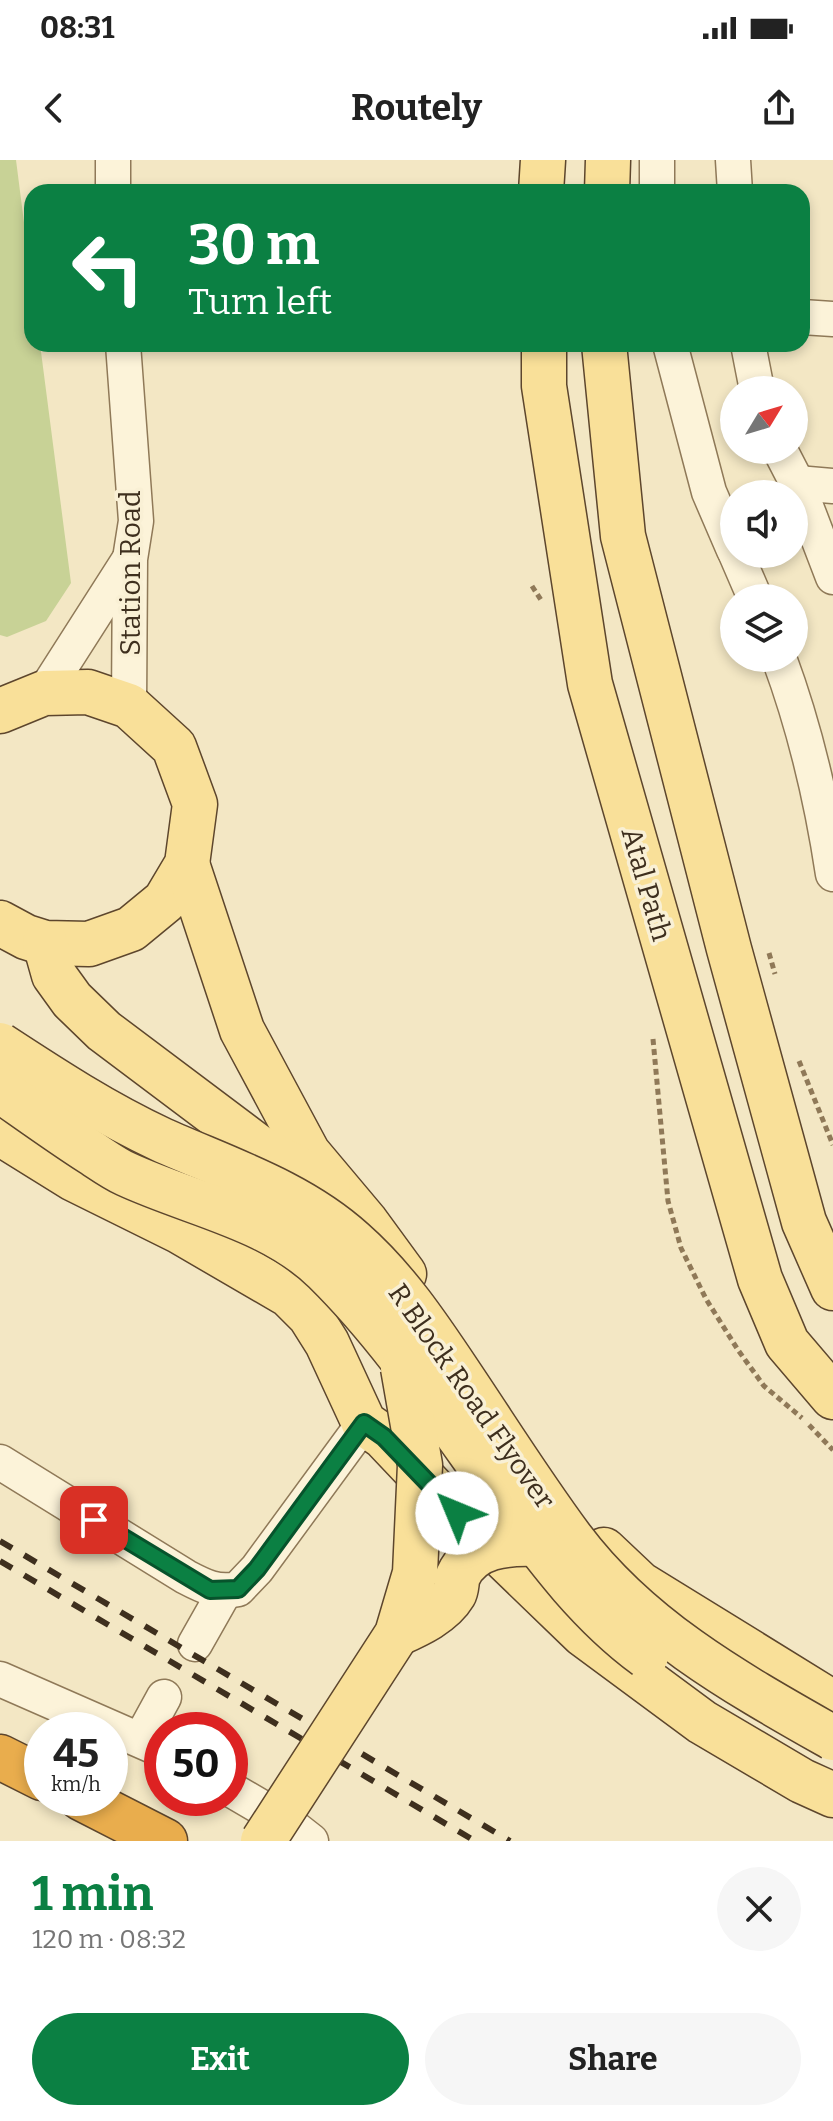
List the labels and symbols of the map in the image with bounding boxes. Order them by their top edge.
north arrow [720,376,808,464]
street label: Station Road [114,490,147,656]
street label: Atal Path [615,824,678,945]
street label: R Block Road Flyover [381,1277,562,1515]
position arrow [415,1471,499,1555]
pin [60,1486,128,1554]
speed limit sign: 50 [144,1712,248,1816]

